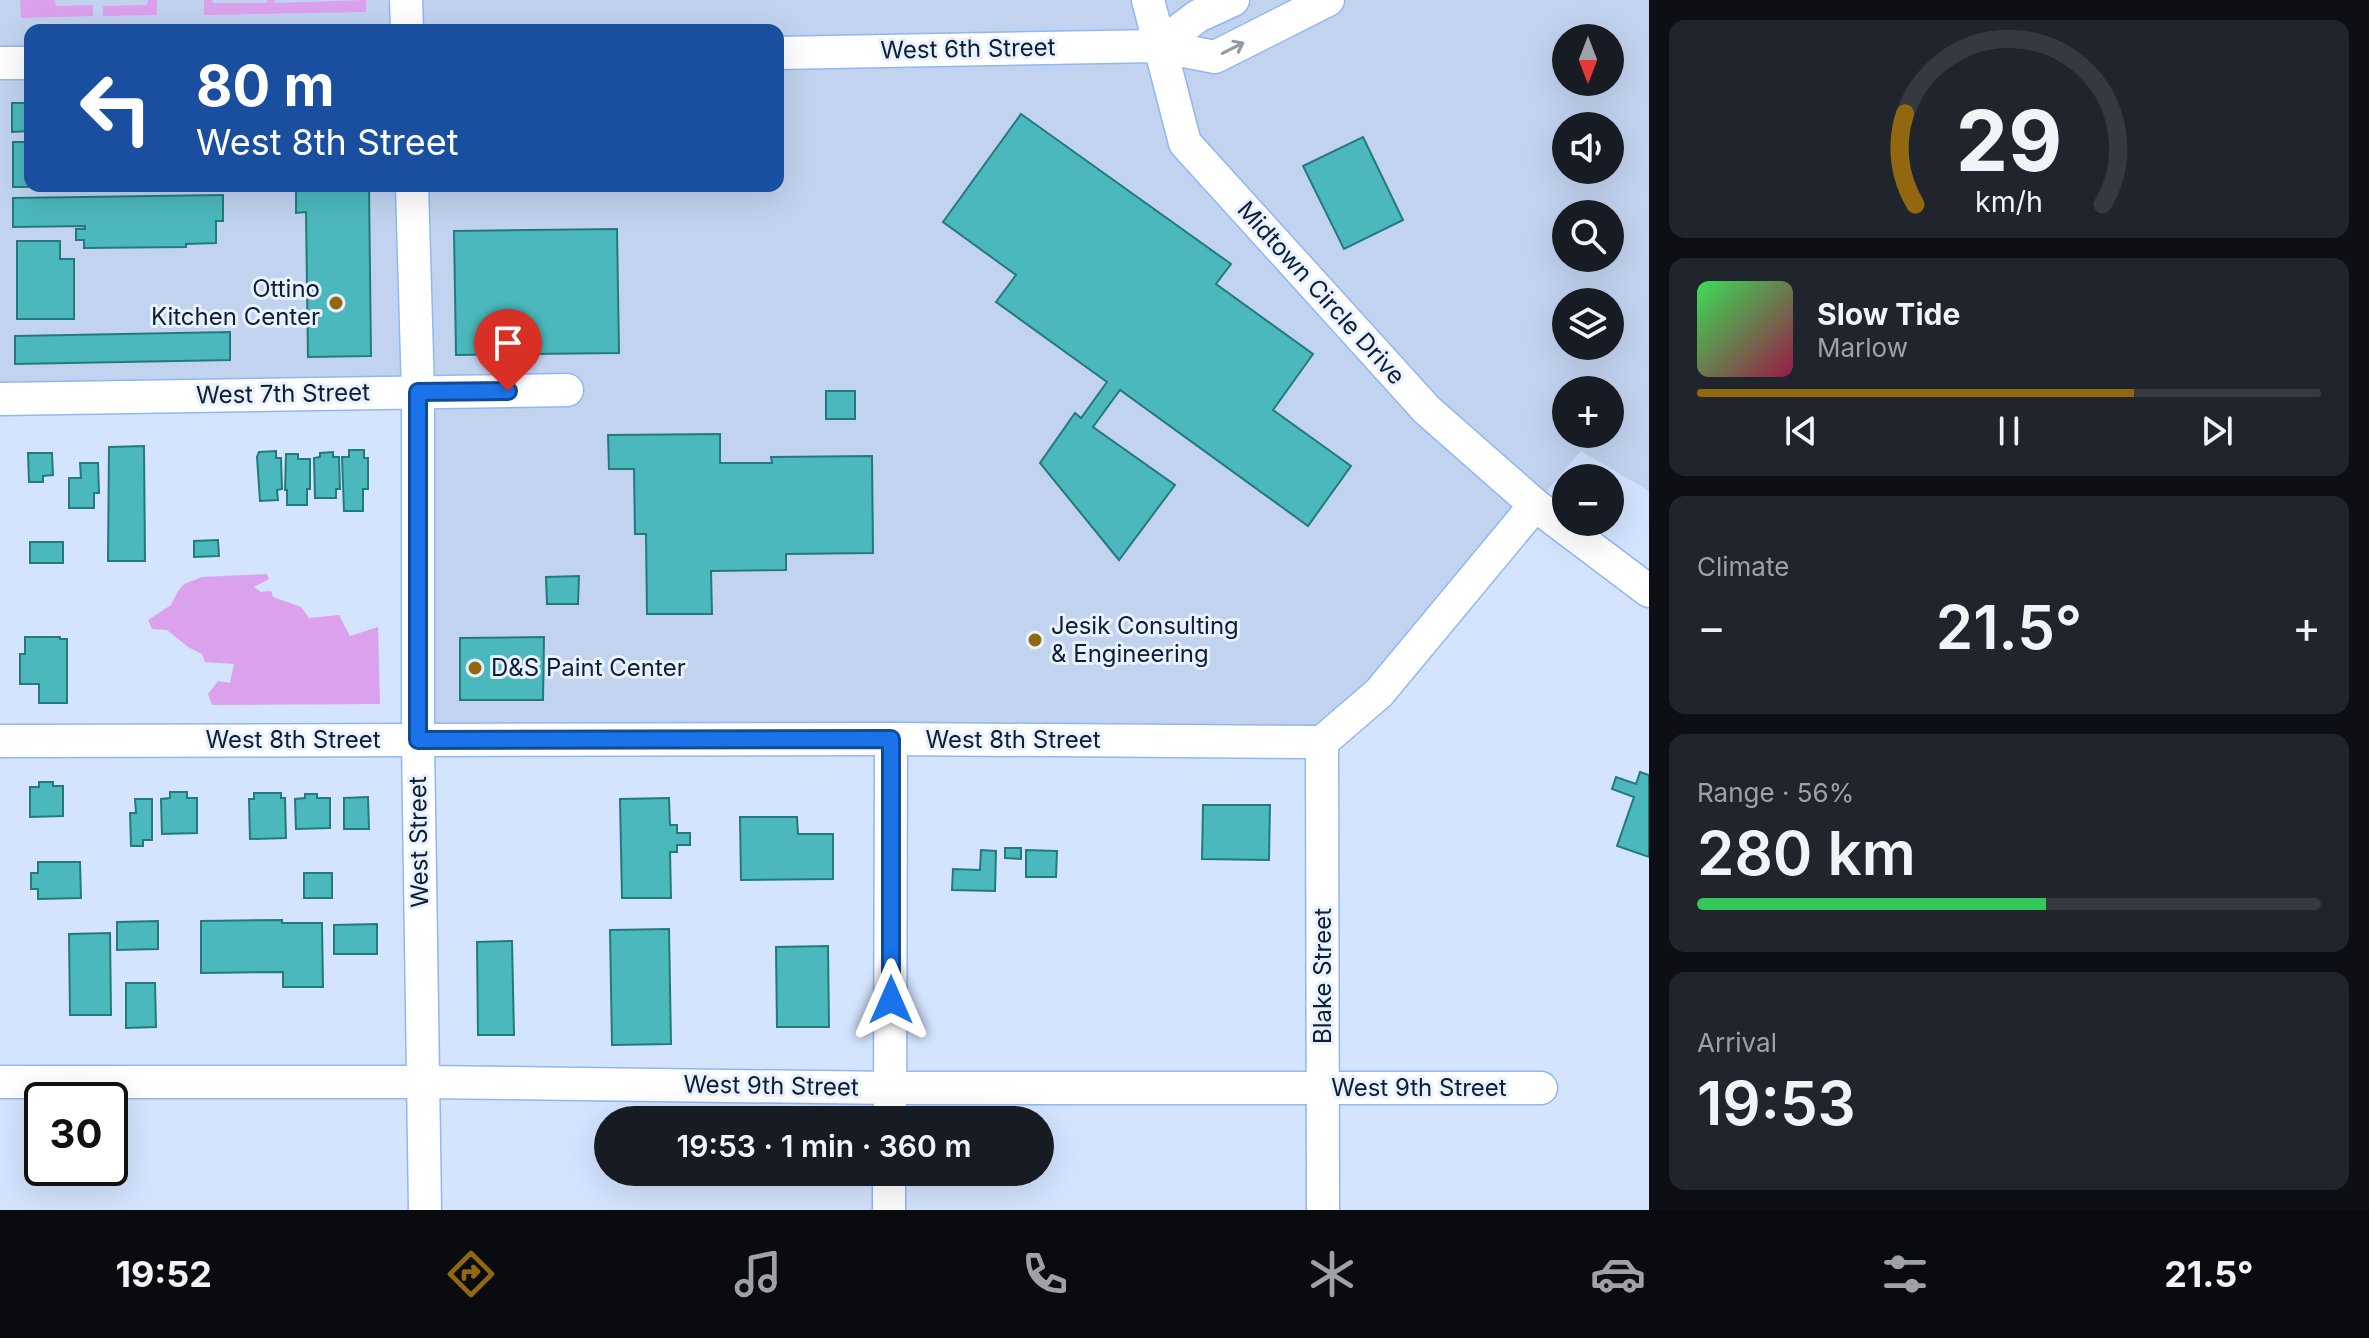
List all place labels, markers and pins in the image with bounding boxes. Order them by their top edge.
place label: Ottino Kitchen Center [151,274,320,331]
marker: Ottino Kitchen Center [327,294,345,312]
pin [474,309,542,391]
place label: Jesik Consulting & Engineering [1051,611,1239,668]
marker: Jesik Consulting & Engineering [1026,631,1044,649]
place label: D&S Paint Center [491,653,686,682]
marker: D&S Paint Center [466,659,484,677]

